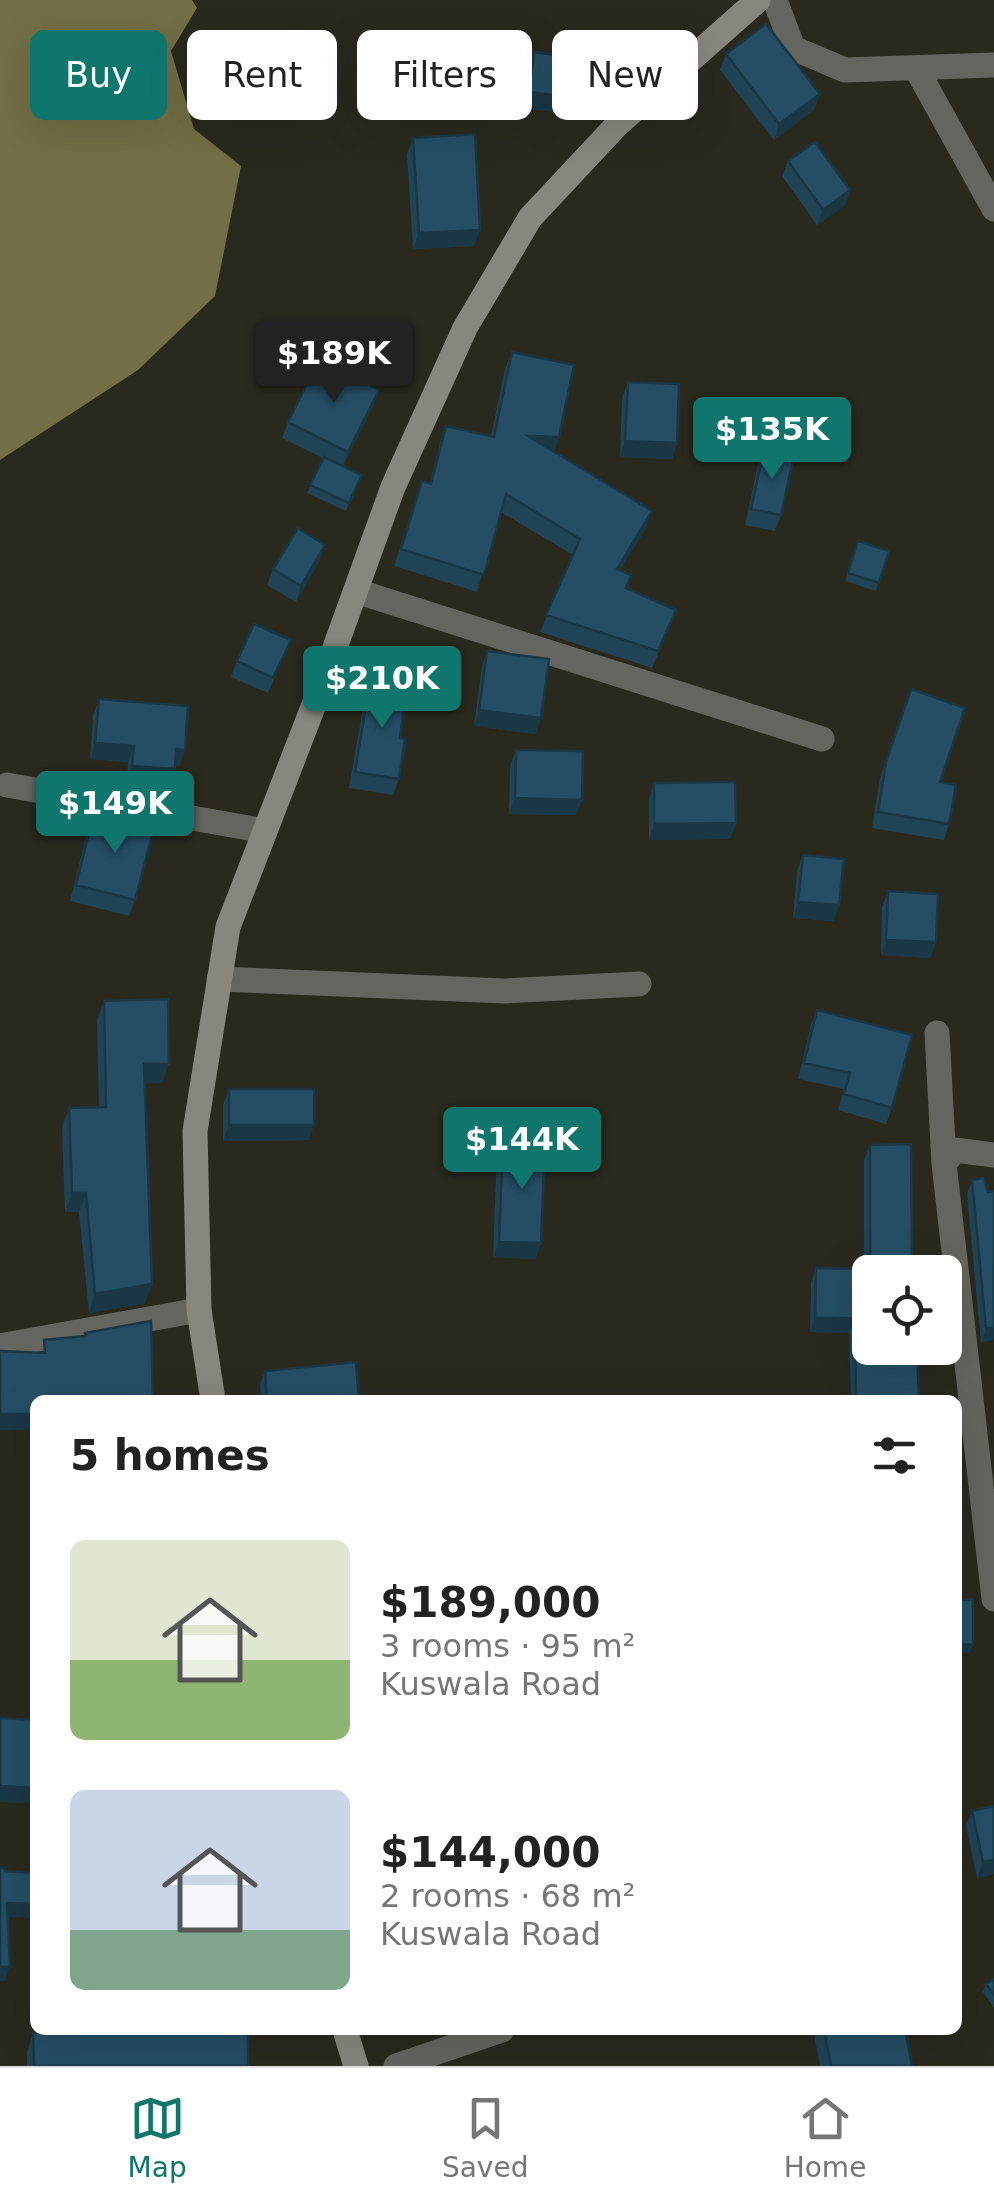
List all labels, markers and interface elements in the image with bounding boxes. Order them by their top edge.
chip: Buy [30,30,167,120]
chip: Rent [187,30,337,120]
chip: Filters [357,30,532,120]
chip: New [552,30,698,120]
pin: $189K [264,321,404,406]
text: $189K [277,334,391,372]
pin: $135K [702,397,842,482]
text: $135K [715,410,829,448]
pin: $210K [312,646,452,731]
text: $210K [325,659,439,697]
pin: $149K [45,771,185,856]
text: $149K [58,784,172,822]
pin: $144K [452,1107,592,1192]
text: $144K [465,1120,579,1158]
map controls [852,1255,962,1365]
button: locate [852,1255,962,1365]
icon: filters [867,1428,922,1483]
text: 5 homes [70,1431,270,1480]
text: $189,000 [380,1578,601,1627]
icon: home [150,1580,270,1700]
text: 3 rooms · 95 m² [380,1627,635,1665]
text: Kuswala Road [380,1665,601,1703]
text: $144,000 [380,1828,601,1877]
icon: home [150,1830,270,1950]
text: 2 rooms · 68 m² [380,1877,635,1915]
text: Kuswala Road [380,1915,601,1953]
tab: Map [128,2091,187,2184]
tab: Saved [442,2091,528,2184]
tab: Home [784,2091,866,2184]

